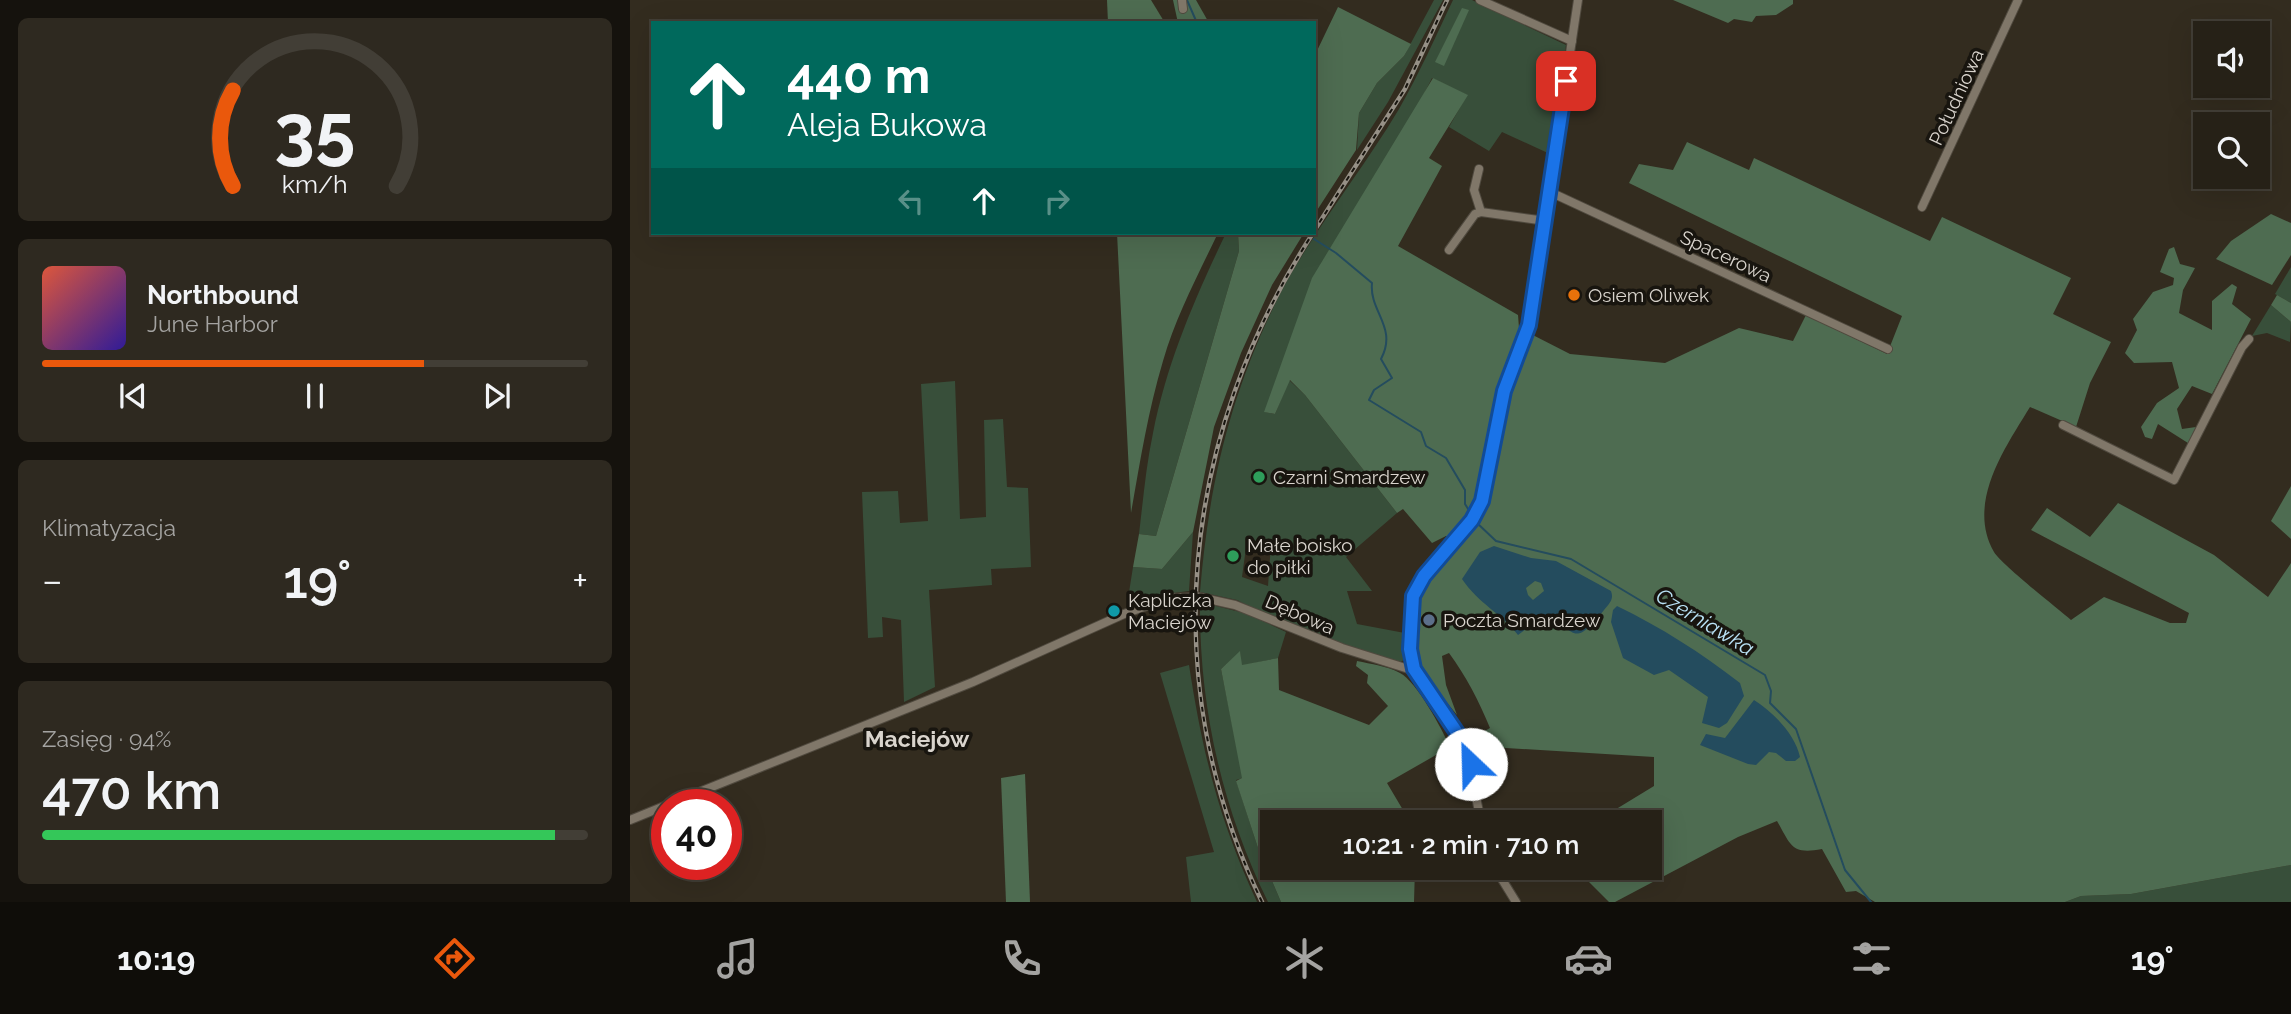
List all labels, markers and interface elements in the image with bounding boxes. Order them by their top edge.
map controls [2193,21,2270,189]
button: sound [2193,21,2270,98]
street label: Południowa [1924,46,1988,148]
text: 440 m [787,47,930,104]
icon: ahead [672,49,763,140]
pin [1536,51,1596,111]
icon: arrive [1547,62,1585,100]
text: 35 [275,88,355,173]
text: Aleja Bukowa [787,106,987,143]
button: search [2193,112,2270,189]
text: km/h [282,168,348,198]
icon: left [892,182,930,220]
icon: ahead [965,182,1003,220]
icon: right [1038,182,1076,220]
street label: Spacerowa [1677,225,1775,287]
text: Northbound [147,280,299,310]
place label: Osiem Oliwek [1588,284,1709,306]
marker: Osiem Oliwek [1566,287,1582,303]
text: June Harbor [147,310,278,337]
icon: previous [114,377,152,415]
icon: pause [296,377,334,415]
icon: next [478,377,516,415]
place label: Czarni Smardzew [1273,466,1426,488]
marker: Czarni Smardzew [1251,469,1267,485]
text: Klimatyzacja [42,514,176,541]
place label: Małe boisko do piłki [1247,534,1353,578]
marker: Małe boisko do piłki [1225,548,1241,564]
text: 19° [283,549,351,610]
text: − [42,558,62,603]
text: + [572,558,588,603]
water label: Czerniawka [1652,582,1759,661]
place label: Kapliczka Maciejów [1128,589,1212,633]
street label: Dębowa [1262,590,1338,638]
marker: Kapliczka Maciejów [1106,603,1122,619]
place label: Poczta Smardzew [1443,609,1601,631]
marker: Poczta Smardzew [1421,612,1437,628]
text: Zasięg · 94% [42,725,171,752]
district label: Maciejów [865,725,970,752]
position arrow [1434,727,1508,801]
text: 470 km [42,760,221,821]
speed limit sign: 40 [651,789,742,880]
text: 10:21 · 2 min · 710 m [1343,830,1579,860]
icon: directions [430,934,479,983]
icon: music [713,934,762,983]
icon: phone [997,934,1046,983]
icon: climate [1280,934,1329,983]
icon: car [1564,934,1613,983]
icon: filters [1847,934,1896,983]
text: 10:19 [117,940,195,977]
text: 19° [2131,940,2174,977]

